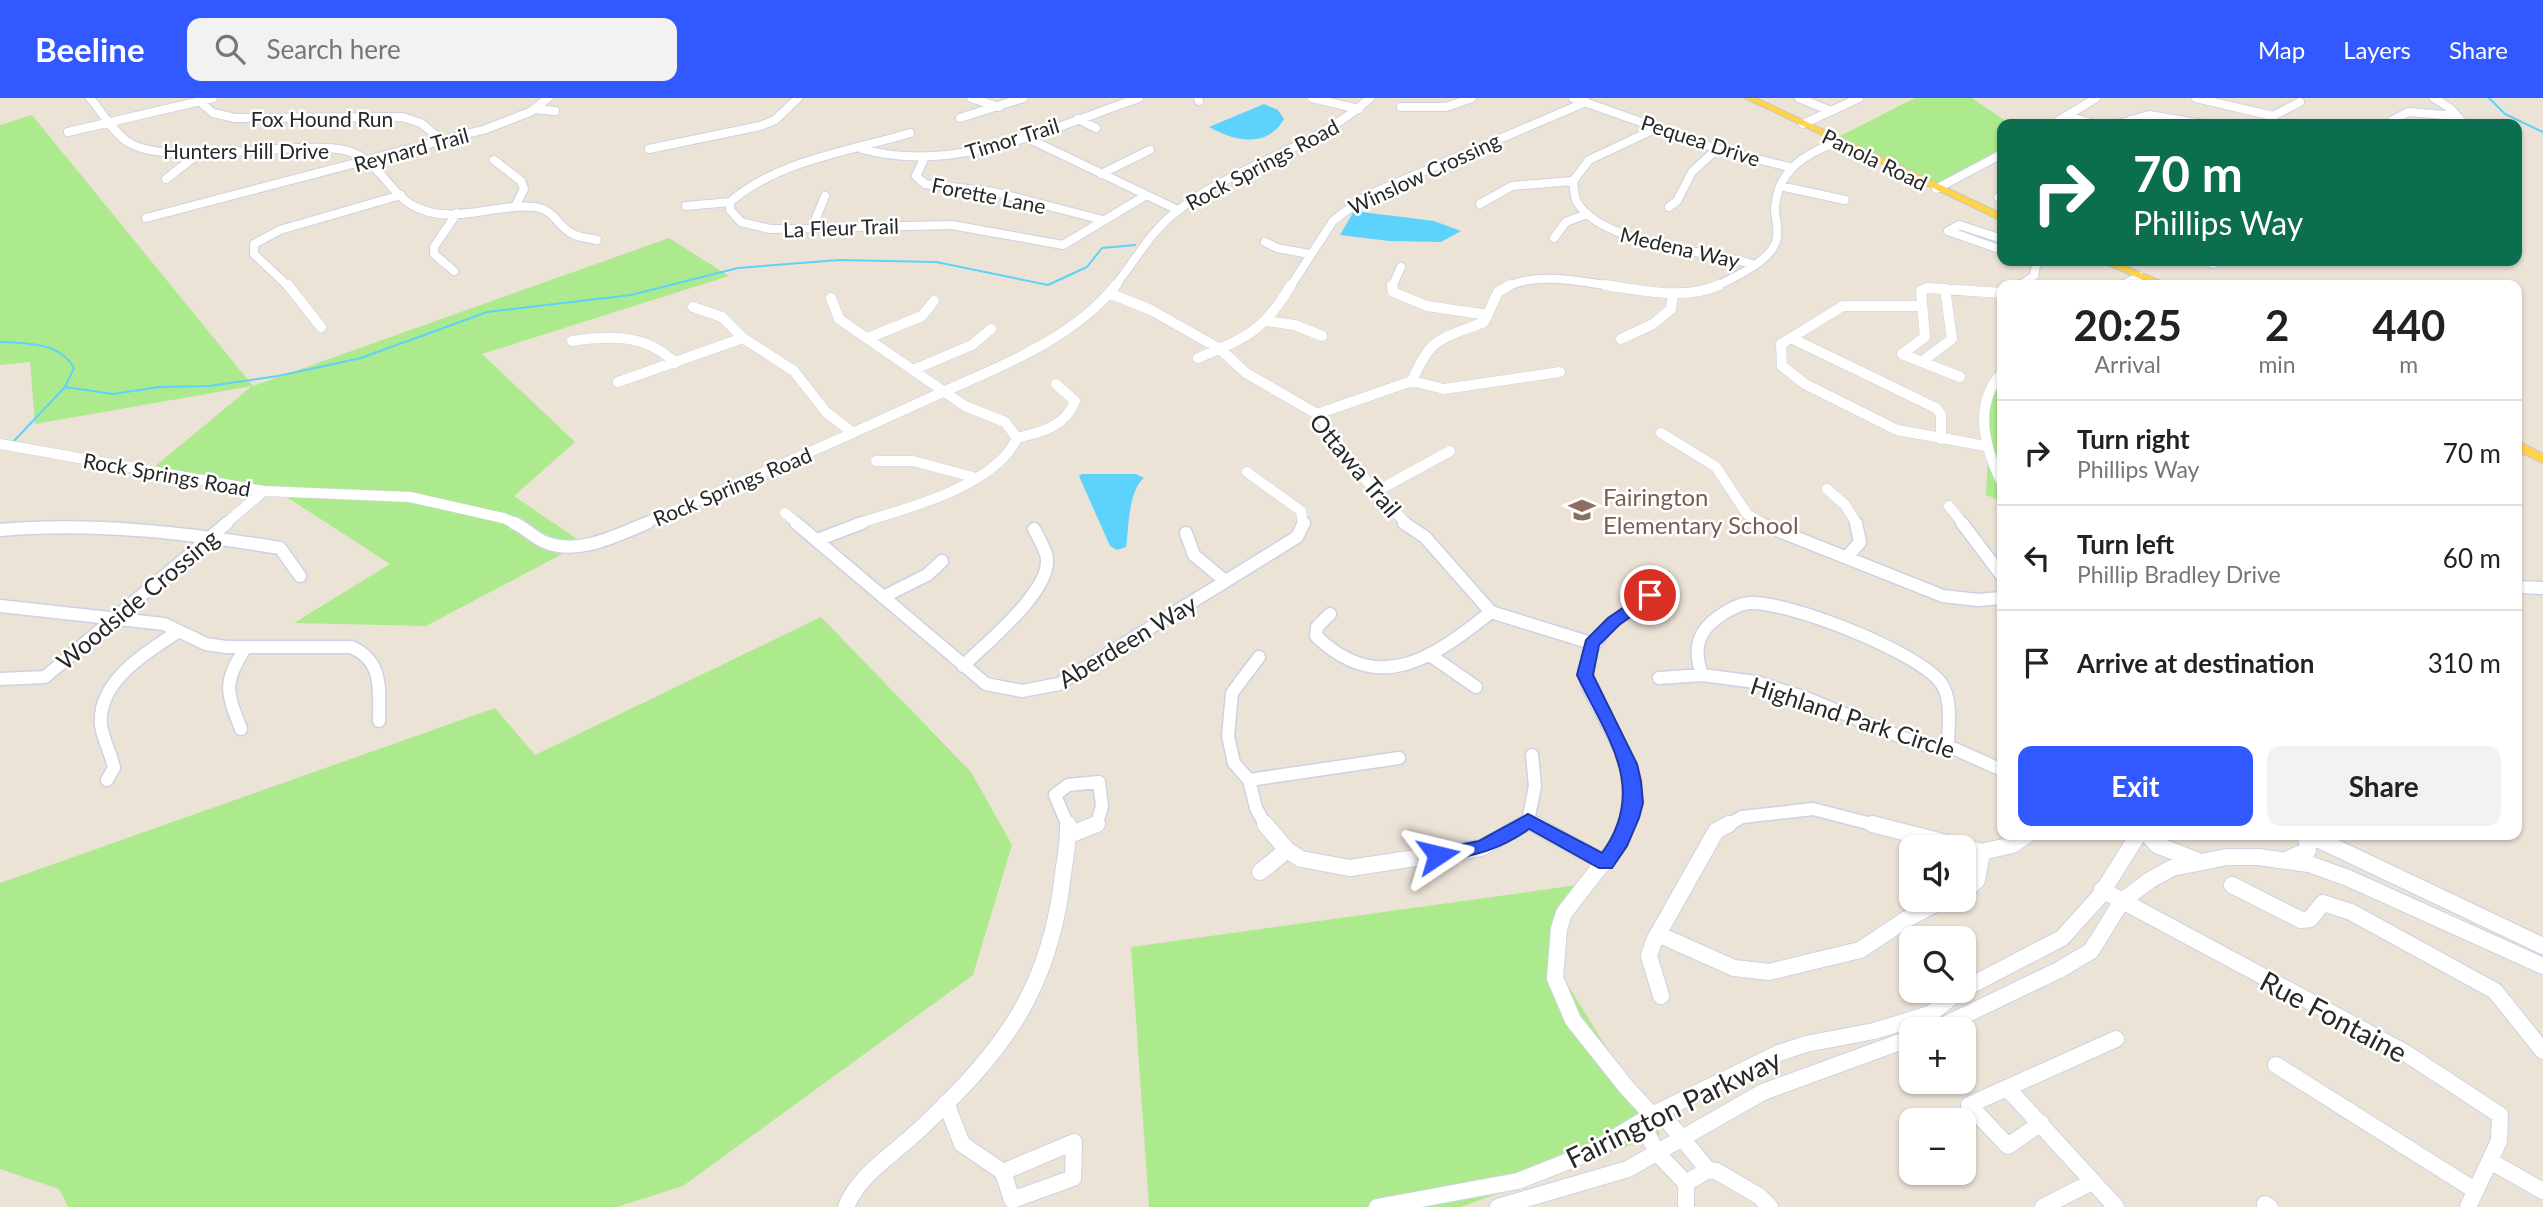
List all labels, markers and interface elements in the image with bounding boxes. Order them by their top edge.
search box [187,18,677,81]
text: Beeline [35,29,145,69]
icon: search [211,30,249,68]
text: Search here [267,33,401,65]
text: Map [2258,35,2305,64]
text: Layers [2343,35,2411,64]
text: Share [2449,35,2508,64]
street label: Fox Hound Run [251,106,393,131]
street label: Pequea Drive [1638,109,1764,171]
street label: Timor Trail [962,112,1062,164]
street label: Rock Springs Road [1181,113,1343,215]
street label: Reynard Trail [351,122,471,176]
street label: Panola Road [1818,123,1932,195]
street label: Winslow Crossing [1344,127,1504,219]
street label: Hunters Hill Drive [163,138,329,163]
text: 70 m [2133,144,2243,202]
icon: right [2018,147,2109,238]
street label: Forette Lane [930,172,1048,218]
text: Phillips Way [2133,203,2303,242]
street label: La Fleur Trail [783,212,899,242]
street label: Medena Way [1618,221,1742,273]
text: 20:25 [2074,300,2182,350]
text: 2 [2265,300,2289,350]
text: 440 [2372,300,2445,350]
text: Arrival [2095,350,2161,378]
text: min [2258,350,2296,378]
text: m [2399,350,2418,378]
street label: Ottawa Trail [1304,407,1408,523]
text: Turn right [2077,423,2190,455]
icon: right [2018,434,2056,472]
text: 70 m [2443,437,2501,469]
street label: Rock Springs Road [649,441,815,531]
street label: Rock Springs Road [81,447,253,501]
text: Phillips Way [2077,455,2199,483]
place label: Fairington Elementary School [1603,482,1799,539]
school or university icon: Fairington Elementary School [1567,495,1597,525]
street label: Woodside Crossing [50,523,224,675]
text: Turn left [2077,528,2174,560]
icon: left [2018,539,2056,577]
text: 60 m [2443,542,2501,574]
text: Phillip Bradley Drive [2077,560,2281,588]
pin [1620,565,1680,625]
icon: arrive [1631,576,1669,614]
street label: Aberdeen Way [1053,588,1202,694]
icon: arrive [2018,644,2056,682]
text: Arrive at destination [2077,647,2314,679]
text: 310 m [2428,647,2501,679]
street label: Highland Park Circle [1747,670,1959,764]
button: Exit [2018,746,2253,826]
button: Share [2267,746,2501,826]
position arrow [1401,818,1475,892]
map controls [1899,835,1976,1185]
button: sound [1899,835,1976,912]
button: search [1899,926,1976,1003]
street label: Rue Fontaine [2255,963,2413,1069]
button: + [1899,1017,1976,1094]
street label: Fairington Parkway [1560,1041,1786,1175]
button: − [1899,1108,1976,1185]

